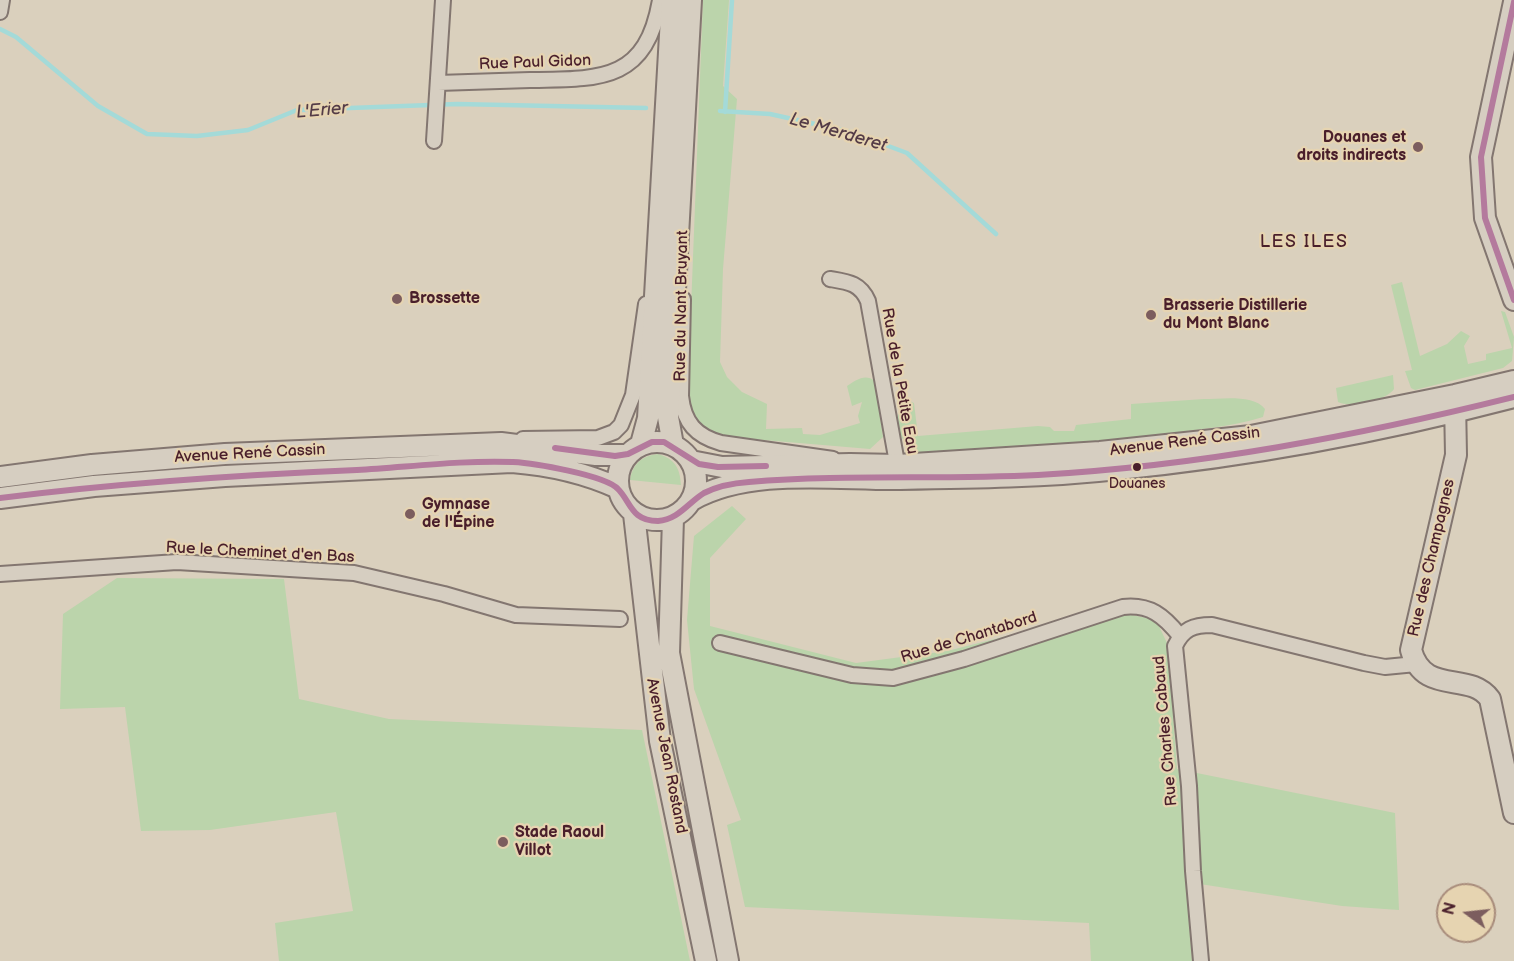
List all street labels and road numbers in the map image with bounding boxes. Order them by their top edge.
street label: Rue Paul Gidon [478,51,592,75]
street label: Rue du Nant Bruyant [671,230,693,382]
street label: Rue de la Petite Eau [877,306,921,456]
street label: Avenue René Cassin [1109,423,1261,461]
street label: Avenue René Cassin [174,440,326,468]
street label: Rue des Champagnes [1404,477,1460,639]
street label: Rue le Cheminet d'en Bas [165,538,355,568]
street label: Rue de Chantabord [898,608,1040,668]
street label: Rue Charles Cabaud [1150,655,1182,807]
street label: Avenue Jean Rostand [642,677,690,835]

